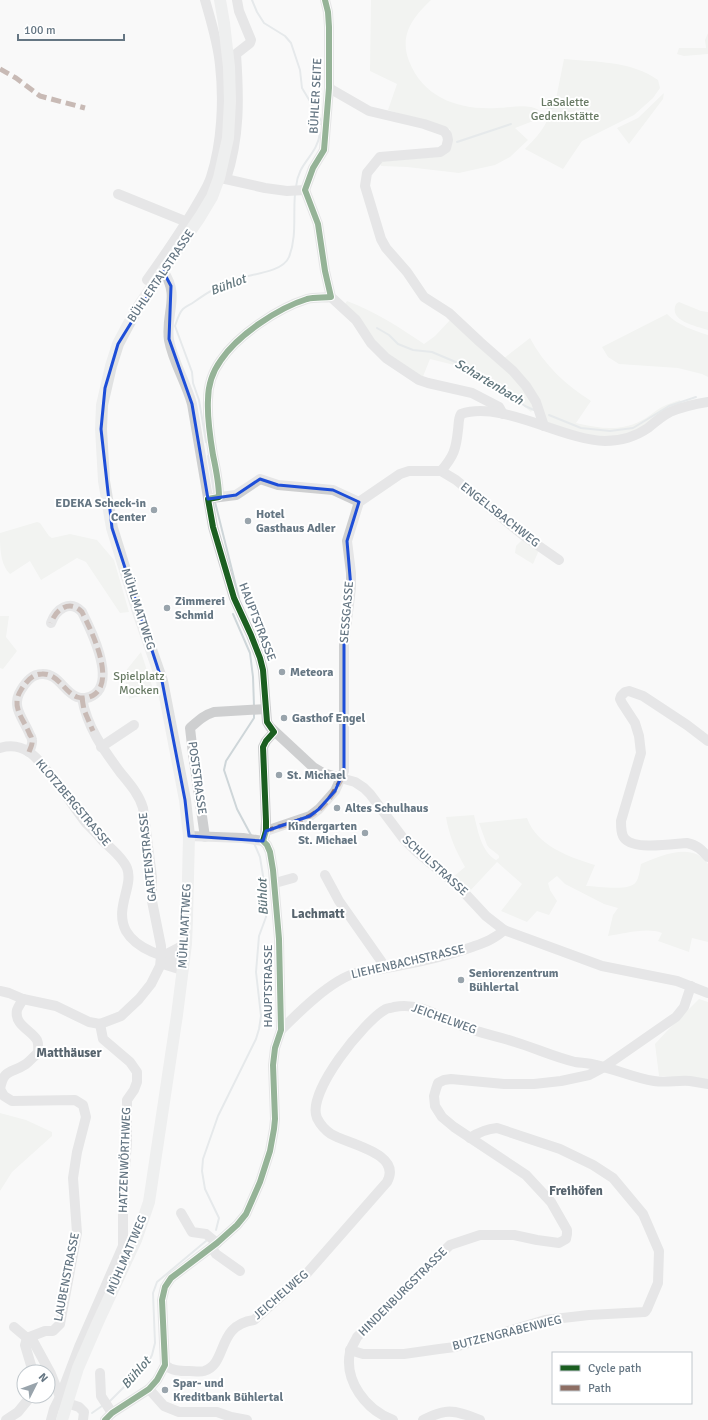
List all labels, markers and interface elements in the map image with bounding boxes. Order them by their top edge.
scale bar [18,16,124,42]
text: 100 m [24,23,56,38]
street label: BÜHLER SEITE [307,58,325,134]
park label: LaSalette Gedenkstätte [531,95,599,124]
street label: BÜHLERTALSTRASSE [124,226,198,325]
water label: Bühlot [208,270,249,299]
water label: Schartenbach [452,355,527,409]
street label: ENGELSBACHWEG [457,479,543,551]
place label: EDEKA Scheck-in Center [55,496,146,525]
marker: EDEKA Scheck-in Center [149,505,159,515]
place label: Hotel Gasthaus Adler [256,507,336,536]
marker: Hotel Gasthaus Adler [243,516,253,526]
street label: MÜHLMATTWEG [118,566,158,652]
street label: SESSGASSE [337,580,357,644]
street label: HAUPTSTRASSE [235,581,279,664]
place label: Zimmerei Schmid [175,594,225,623]
marker: Zimmerei Schmid [162,603,172,613]
place label: Meteora [290,665,333,680]
marker: Meteora [277,667,287,677]
park label: Spielplatz Mocken [113,669,165,698]
place label: Gasthof Engel [292,711,365,726]
marker: Gasthof Engel [279,713,289,723]
street label: POSTSTRASSE [184,740,210,816]
street label: KLOTZBERGSTRASSE [32,756,114,850]
place label: St. Michael [287,768,346,783]
marker: St. Michael [274,770,284,780]
place label: Altes Schulhaus [345,801,429,816]
marker: Altes Schulhaus [332,803,342,813]
street label: GARTENSTRASSE [136,811,160,902]
place label: Kindergarten St. Michael [288,819,357,848]
marker: Kindergarten St. Michael [360,828,370,838]
street label: SCHULSTRASSE [399,833,471,899]
water label: Bühlot [254,877,272,916]
street label: MÜHLMATTWEG [175,883,195,969]
district label: Lachmatt [291,906,345,922]
street label: LIEHENBACHSTRASSE [350,942,466,982]
street label: HAUPTSTRASSE [261,944,276,1027]
place label: Seniorenzentrum Bühlertal [469,966,559,995]
marker: Seniorenzentrum Bühlertal [456,975,466,985]
street label: JEICHELWEG [409,1000,479,1038]
district label: Matthäuser [36,1045,103,1061]
street label: HATZENWÖRTHWEG [116,1107,134,1213]
district label: Freihöfen [549,1183,603,1199]
street label: MÜHLMATTWEG [103,1213,151,1297]
street label: LAUBENSTRASSE [51,1231,83,1323]
street label: HINDENBURGSTRASSE [355,1244,451,1340]
street label: JEICHELWEG [250,1267,312,1323]
street label: BUTZENGRABENWEG [451,1312,563,1354]
legend [552,1352,692,1404]
water label: Bühlot [118,1353,155,1392]
text: Cycle path [588,1361,641,1376]
north arrow [16,1364,56,1404]
text: N [36,1370,50,1385]
place label: Spar- und Kreditbank Bühlertal [173,1376,283,1405]
text: Path [588,1381,611,1396]
marker: Spar- und Kreditbank Bühlertal [160,1385,170,1395]

